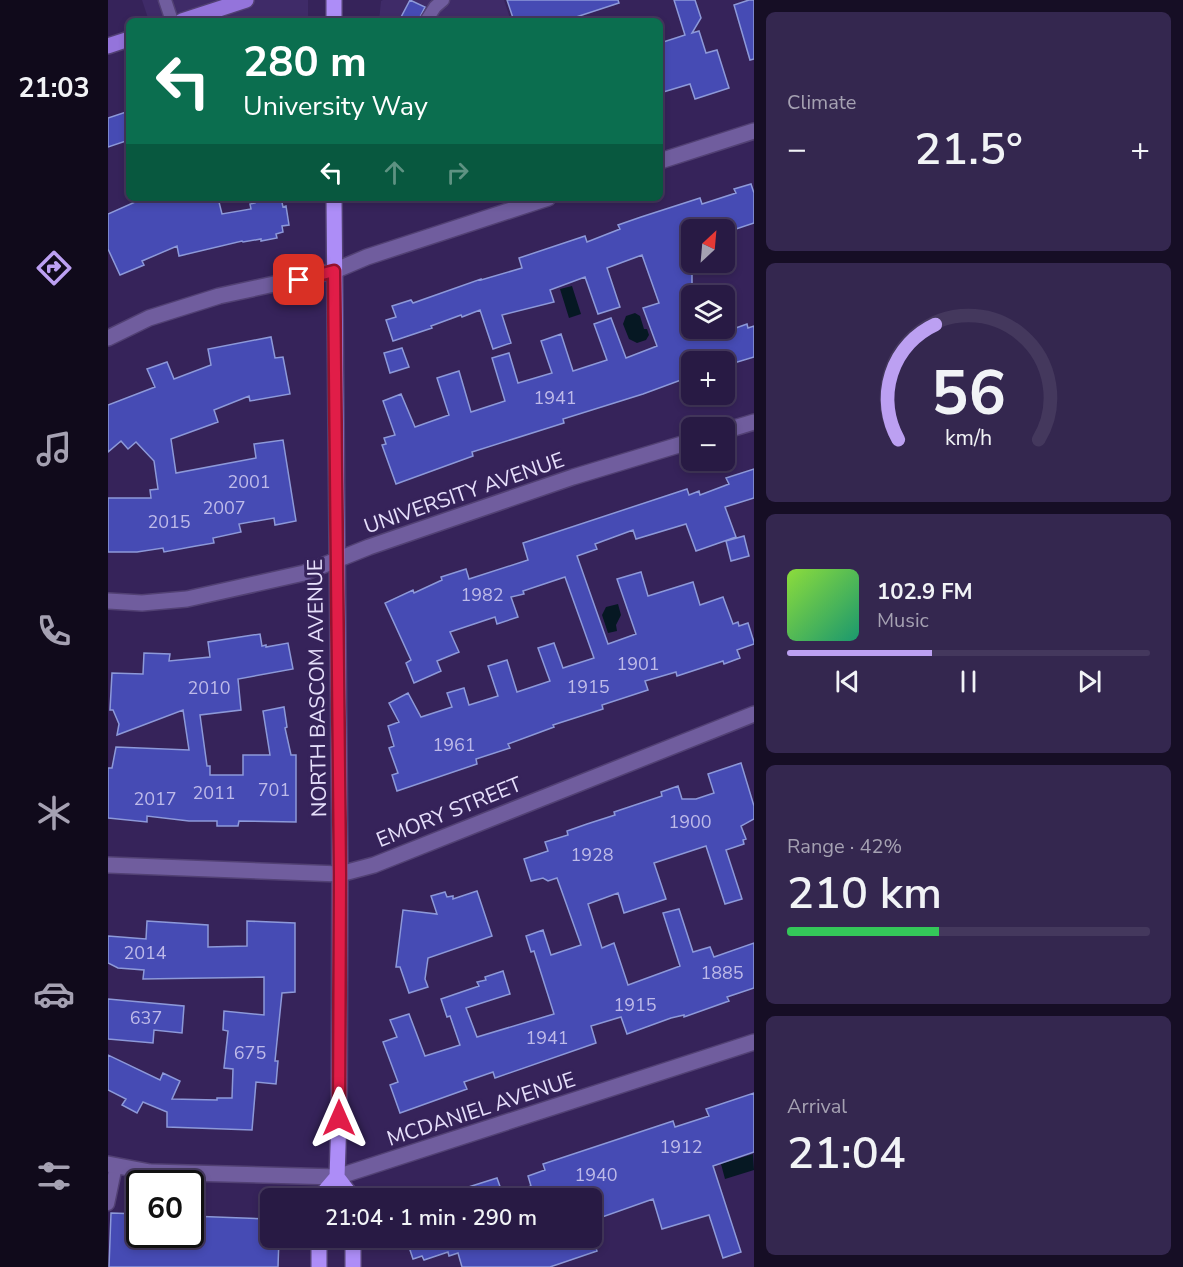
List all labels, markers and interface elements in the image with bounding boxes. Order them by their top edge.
text: 280 m [243,34,367,91]
icon: left [144,42,222,120]
text: 21:03 [18,70,90,107]
text: University Way [243,88,428,125]
text: Climate [787,89,856,116]
text: 21.5° [914,119,1023,180]
text: − [787,127,807,172]
text: + [1130,127,1150,172]
icon: left [315,156,348,189]
icon: ahead [378,156,411,189]
icon: right [441,156,474,189]
north arrow [681,219,735,273]
map controls [681,219,735,471]
icon: directions [33,247,75,289]
pin [273,254,324,305]
icon: arrive [282,263,315,296]
button: layers [681,285,735,339]
button: + [681,351,735,405]
text: 56 [931,351,1006,436]
house number: 1941 [533,386,577,410]
button: − [681,417,735,471]
text: km/h [945,423,992,453]
icon: music [33,428,75,470]
street label: UNIVERSITY AVENUE [360,446,568,540]
house number: 2001 [227,470,271,494]
house number: 2007 [202,496,246,520]
house number: 2015 [147,510,191,534]
street label: NORTH BASCOM AVENUE [301,559,333,817]
text: 102.9 FM [877,577,973,607]
house number: 1982 [460,583,504,607]
text: Music [877,607,929,634]
icon: phone [33,610,75,652]
house number: 1901 [616,652,660,676]
icon: previous [831,665,864,698]
icon: pause [952,665,985,698]
icon: next [1073,665,1106,698]
house number: 1915 [566,675,610,699]
house number: 2010 [187,676,231,700]
house number: 1961 [432,733,476,757]
street label: EMORY STREET [372,770,526,854]
house number: 701 [258,778,290,802]
house number: 2011 [192,781,236,805]
house number: 2017 [133,787,177,811]
icon: climate [33,792,75,834]
house number: 1900 [668,810,712,834]
text: Range · 42% [787,833,902,860]
house number: 1928 [570,843,614,867]
text: 210 km [787,863,942,924]
house number: 2014 [123,941,167,965]
house number: 1885 [700,961,744,985]
icon: car [33,973,75,1015]
house number: 1915 [613,993,657,1017]
house number: 637 [130,1006,162,1030]
house number: 1941 [525,1026,569,1050]
house number: 675 [234,1041,266,1065]
street label: MCDANIEL AVENUE [383,1065,579,1153]
position arrow [307,1086,371,1150]
text: Arrival [787,1093,847,1120]
text: 21:04 [787,1123,906,1184]
house number: 1912 [659,1135,703,1159]
icon: filters [33,1155,75,1197]
house number: 1940 [574,1163,618,1187]
speed limit sign: 60 [126,1170,204,1248]
text: 21:04 · 1 min · 290 m [325,1203,537,1233]

